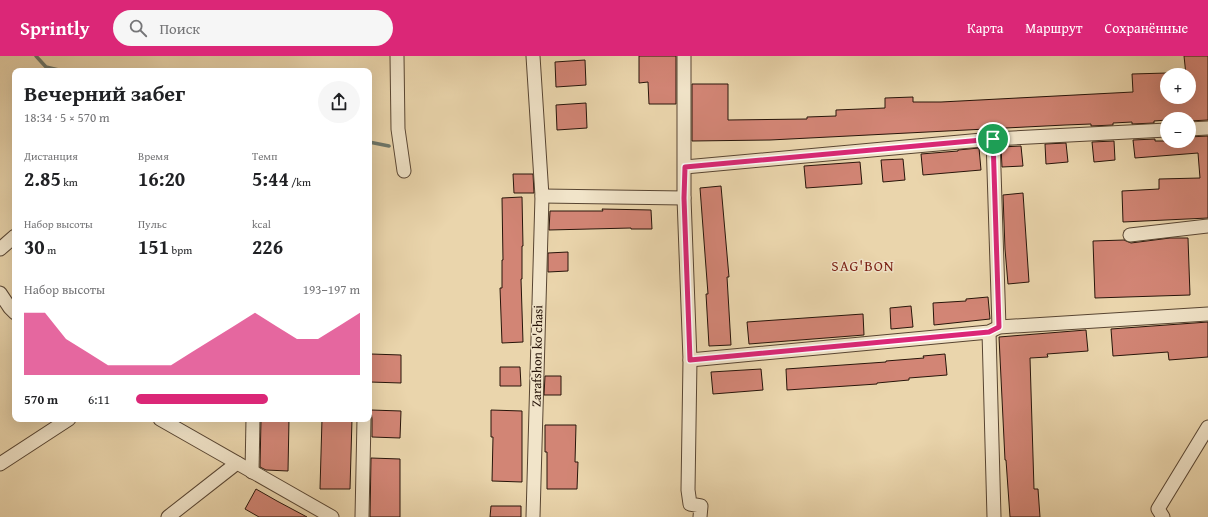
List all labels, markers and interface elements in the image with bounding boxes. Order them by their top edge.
search box [113,10,393,46]
text: Sprintly [20,14,89,42]
icon: search [127,17,149,39]
text: Поиск [159,18,200,39]
text: Карта [967,18,1003,38]
text: Маршрут [1025,18,1083,38]
text: Сохранённые [1105,18,1188,38]
map controls [1160,68,1196,148]
button: + [1160,68,1196,104]
text: Вечерний забег [24,77,185,109]
button: share [318,81,360,123]
text: 18:34 · 5 × 570 m [24,108,110,127]
button: − [1160,112,1196,148]
pin [976,122,1010,156]
icon: arrive [982,128,1004,150]
text: Дистанция [24,148,78,164]
text: Время [138,148,169,164]
text: Темп [252,148,277,164]
text: 2.85 [24,164,61,193]
text: 16:20 [138,164,185,193]
text: 5:44 [252,164,289,193]
text: km [61,174,78,190]
text: /km [289,174,311,190]
text: Набор высоты [24,216,93,232]
text: Пульс [138,216,167,232]
text: kcal [252,216,271,232]
text: 30 [24,232,45,261]
text: 151 [138,232,169,261]
text: 226 [252,232,283,261]
text: m [45,242,56,258]
text: bpm [169,242,192,258]
district label: SAG'BON [831,255,895,276]
text: Набор высоты [24,280,105,299]
text: 193–197 m [303,280,360,299]
street label: Zarafshon ko'chasi [527,305,547,407]
text: 570 m [24,390,58,409]
text: 6:11 [88,390,110,409]

